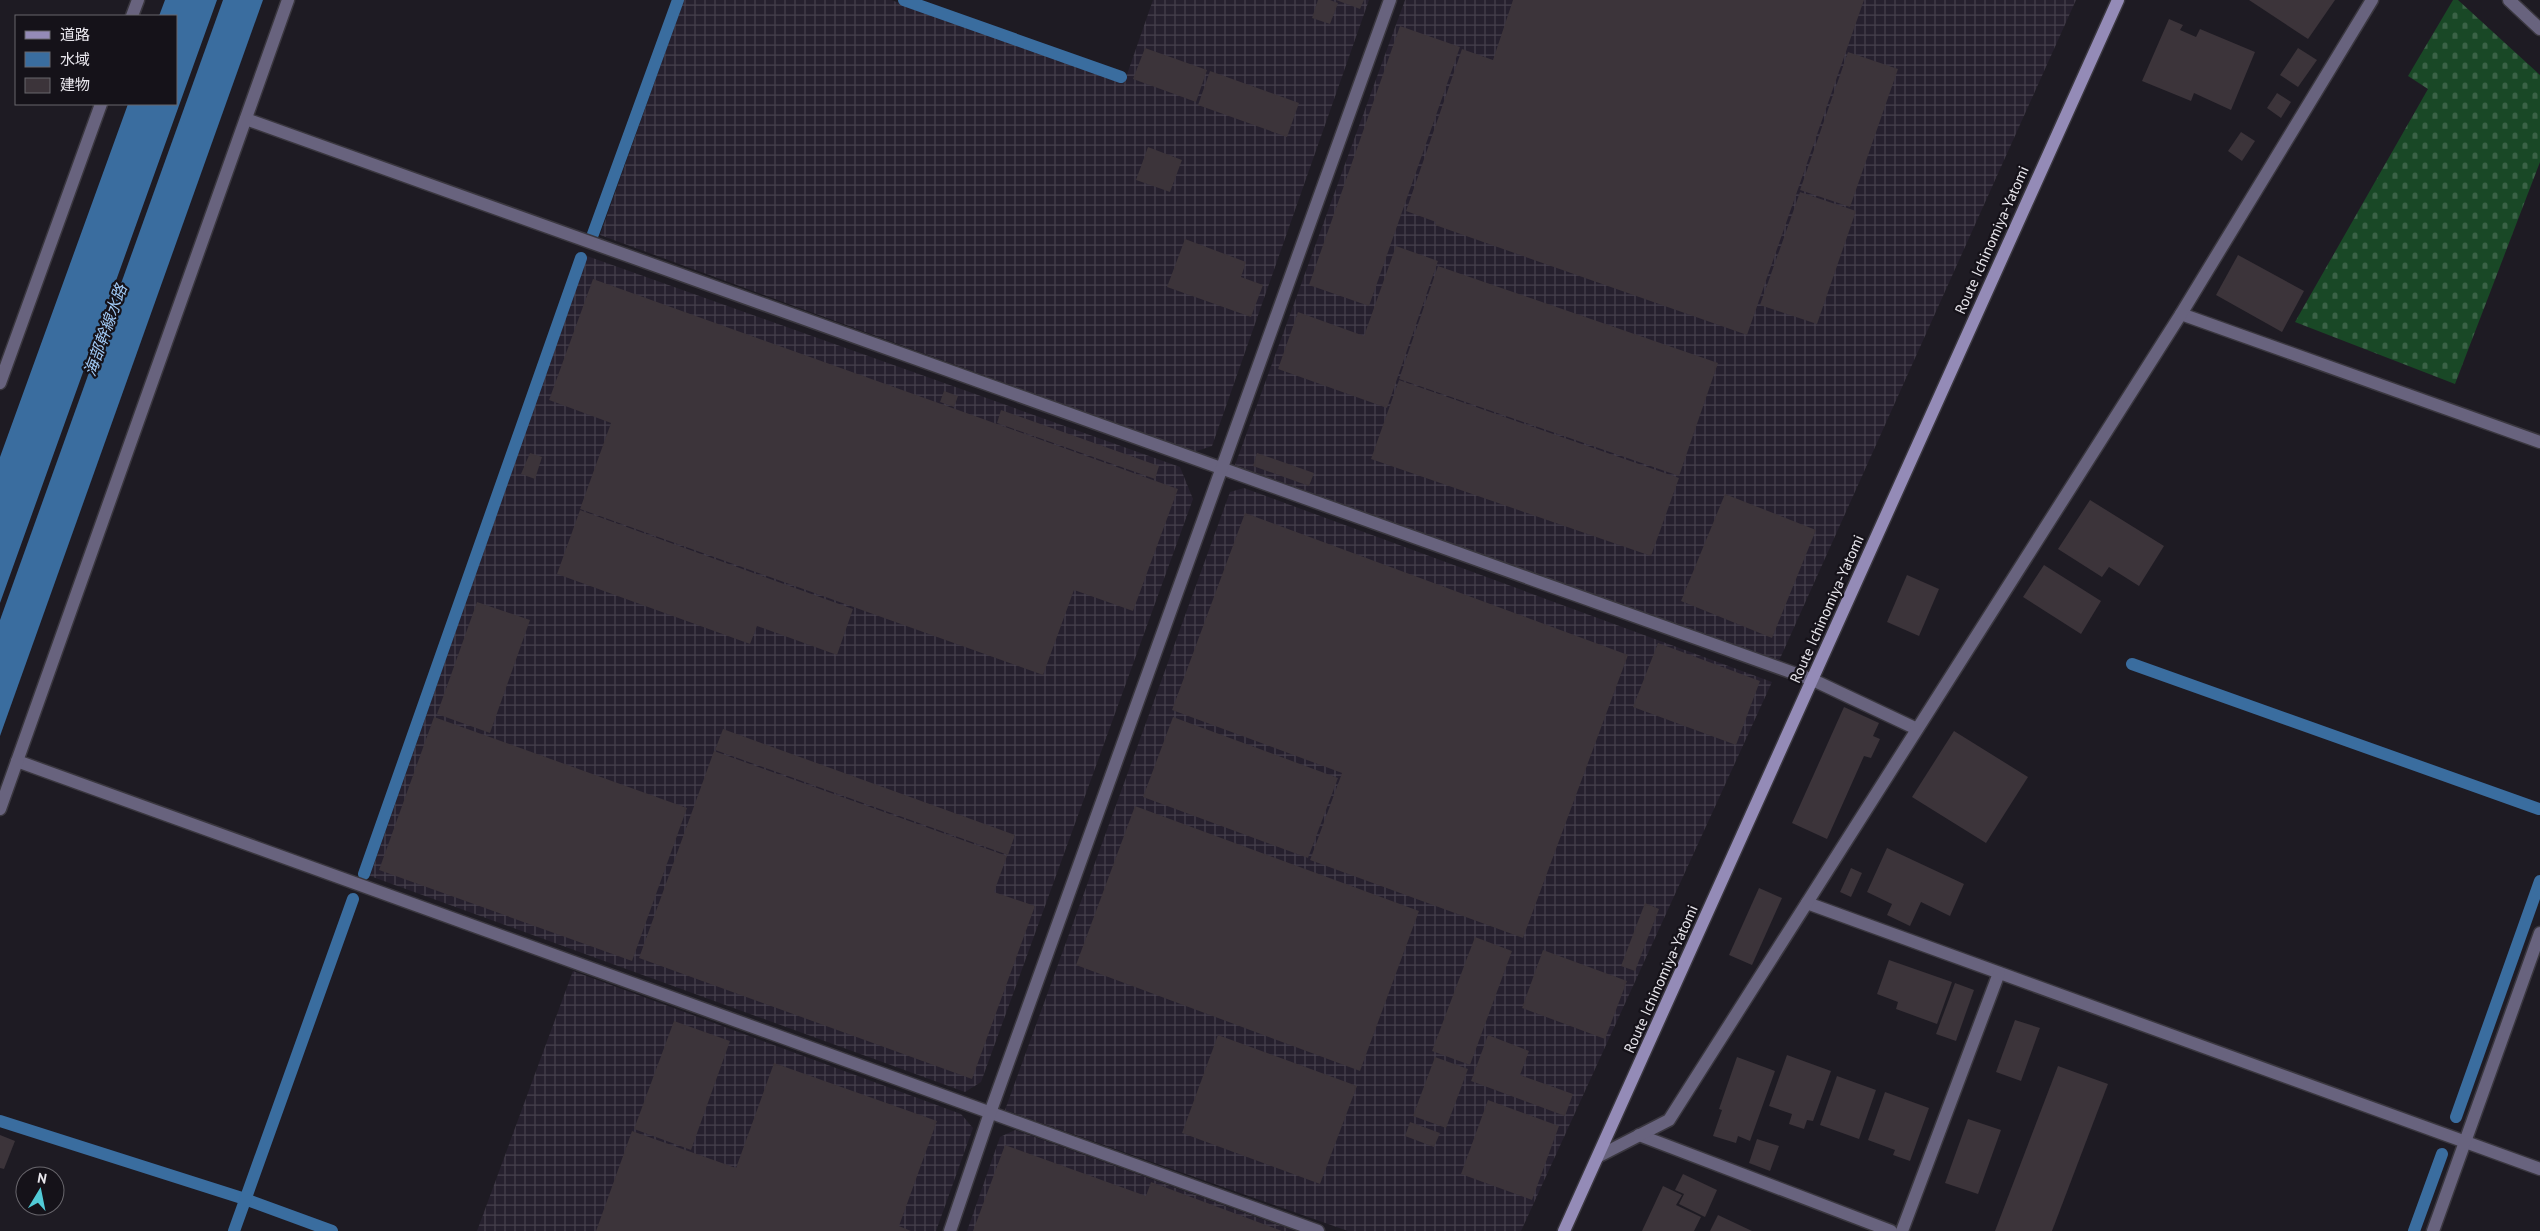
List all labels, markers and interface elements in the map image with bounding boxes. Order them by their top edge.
legend [15,15,178,105]
text: 道路 [60,25,90,44]
text: 水域 [60,50,90,69]
text: 建物 [60,75,90,94]
street label: Route Ichinomiya-Yatomi [1950,163,2033,317]
water label: 海部幹線水路 [79,280,131,379]
street label: Route Ichinomiya-Yatomi [1785,532,1868,686]
street label: Route Ichinomiya-Yatomi [1619,902,1702,1056]
north arrow [15,1166,65,1216]
text: N [36,1169,48,1188]

